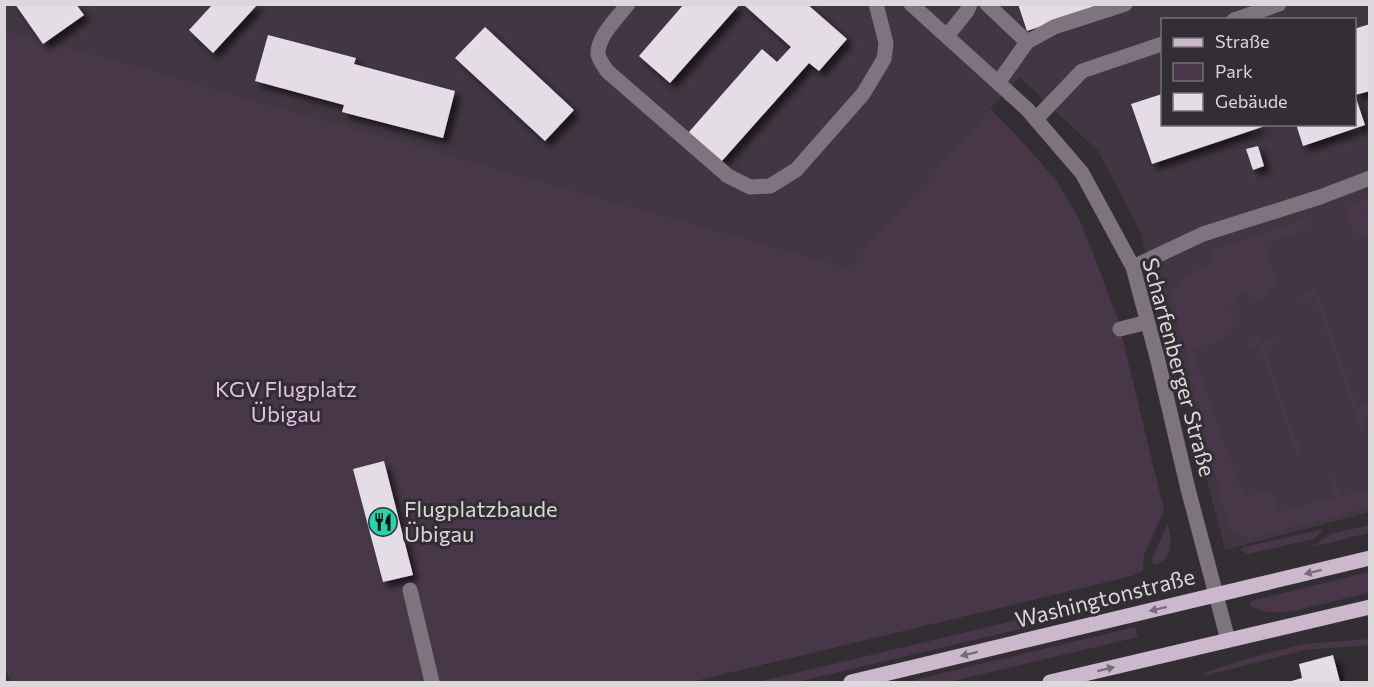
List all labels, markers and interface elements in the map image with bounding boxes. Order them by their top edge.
legend [1161,18,1356,126]
text: Straße [1215,30,1270,52]
text: Park [1215,60,1253,82]
text: Gebäude [1215,90,1288,112]
street label: Scharfenberger Straße [1137,254,1222,479]
park label: KGV Flugplatz Übigau [215,375,357,427]
place label: Flugplatzbaude Übigau [404,495,558,547]
restaurant icon: Flugplatzbaude Übigau [367,506,399,538]
street label: Washingtonstraße [1012,562,1198,633]
one-way arrow [1303,567,1322,577]
one-way arrow [1149,604,1168,614]
one-way arrow [960,650,978,660]
one-way arrow [1097,663,1116,673]

